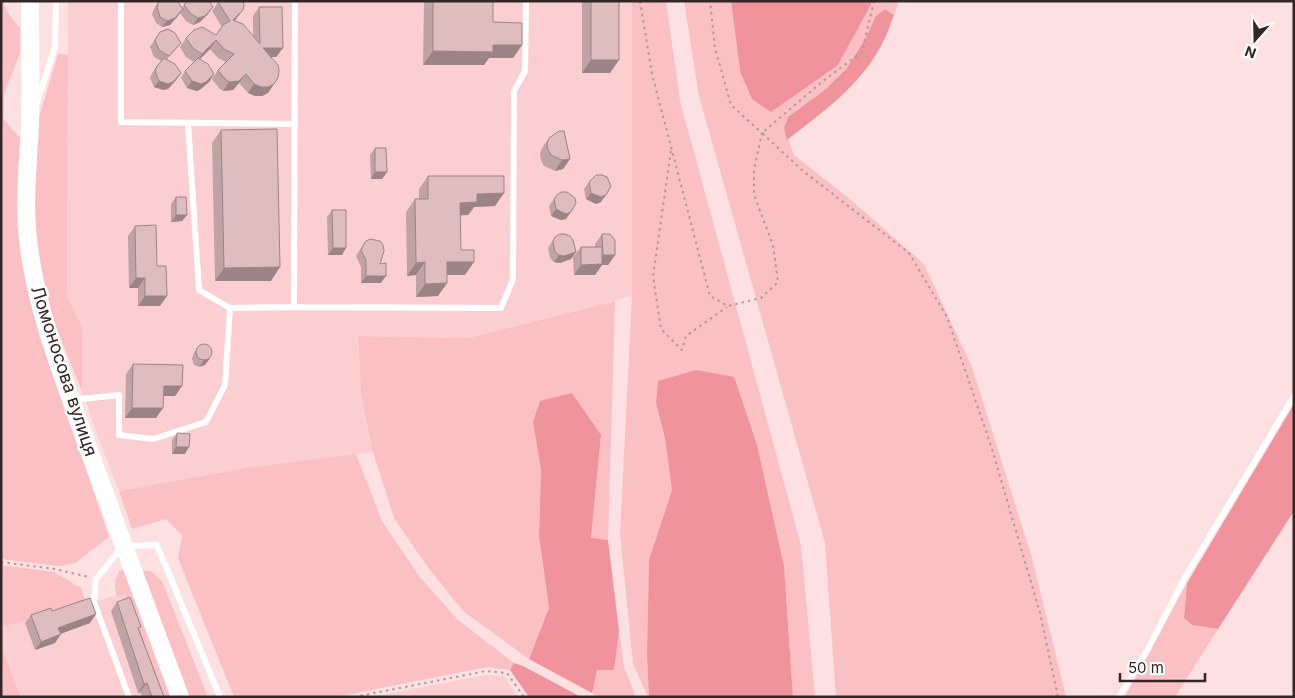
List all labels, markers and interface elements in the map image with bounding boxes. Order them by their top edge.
north arrow [1230,15,1280,65]
text: N [1242,43,1258,62]
street label: Ломоносова вулиця [27,283,102,459]
scale bar [1120,650,1205,682]
text: 50 m [1128,658,1164,677]

